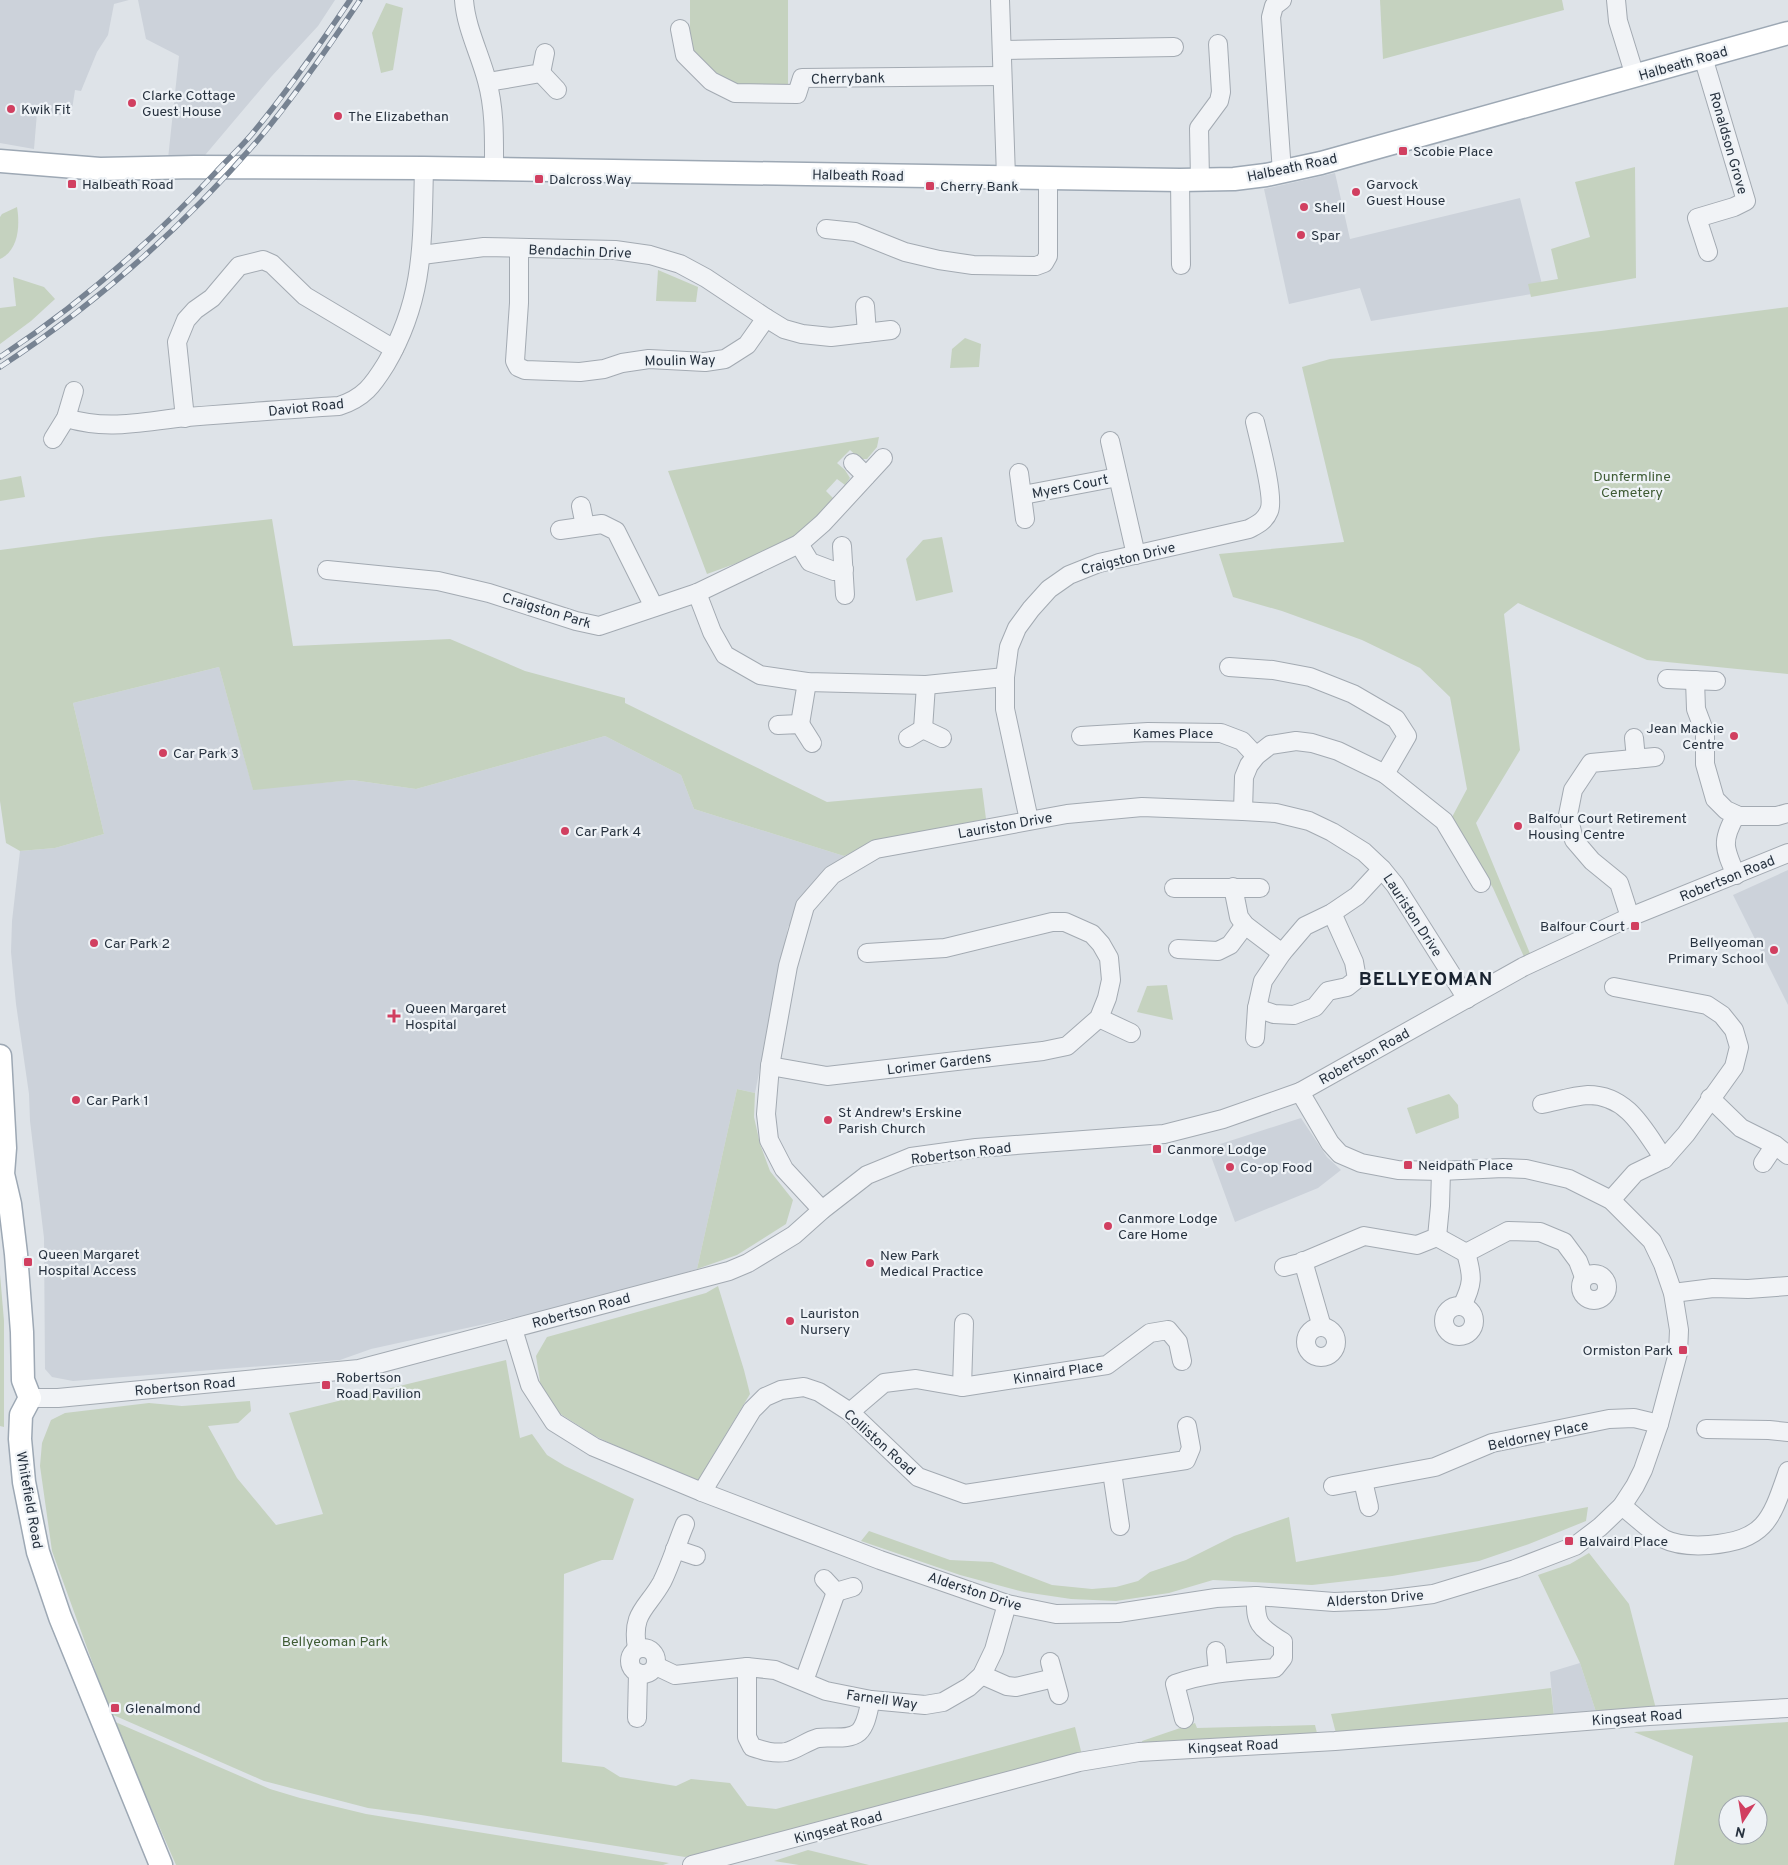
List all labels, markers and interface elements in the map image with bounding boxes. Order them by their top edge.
street label: Halbeath Road [1637,44,1730,85]
street label: Cherrybank [811,70,885,89]
place label: Clarke Cottage Guest House [142,88,235,121]
street label: Ronaldson Grove [1705,90,1750,197]
marker: Clarke Cottage Guest House [126,97,138,109]
place label: Kwik Fit [21,102,71,119]
marker: Kwik Fit [5,103,17,115]
place label: The Elizabethan [348,109,449,126]
marker: The Elizabethan [332,110,344,122]
place label: Scobie Place [1413,144,1493,161]
marker: Scobie Place [1397,145,1409,157]
street label: Halbeath Road [1246,151,1339,186]
street label: Halbeath Road [812,167,904,186]
place label: Dalcross Way [549,172,631,189]
marker: Dalcross Way [533,173,545,185]
place label: Halbeath Road [82,177,174,194]
place label: Garvock Guest House [1366,177,1445,210]
marker: Halbeath Road [66,178,78,190]
place label: Cherry Bank [940,179,1019,196]
marker: Cherry Bank [924,180,936,192]
marker: Garvock Guest House [1350,186,1362,198]
place label: Shell [1314,200,1345,217]
marker: Shell [1298,201,1310,213]
place label: Spar [1311,228,1341,245]
marker: Spar [1295,229,1307,241]
street label: Bendachin Drive [528,242,632,263]
street label: Moulin Way [644,352,716,371]
street label: Daviot Road [267,396,345,421]
park label: Dunfermline Cemetery [1593,469,1671,502]
street label: Myers Court [1031,472,1110,503]
street label: Craigston Drive [1079,540,1177,579]
street label: Craigston Park [500,590,593,633]
place label: Jean Mackie Centre [1646,721,1724,754]
street label: Kames Place [1133,726,1213,743]
marker: Jean Mackie Centre [1728,730,1740,742]
place label: Car Park 3 [173,746,239,763]
marker: Car Park 3 [157,747,169,759]
street label: Lauriston Drive [957,810,1054,843]
place label: Balfour Court Retirement Housing Centre [1528,811,1687,844]
marker: Balfour Court Retirement Housing Centre [1512,820,1524,832]
place label: Car Park 4 [575,824,641,841]
marker: Car Park 4 [559,825,571,837]
street label: Robertson Road [1678,853,1778,906]
street label: Lauriston Drive [1379,871,1445,961]
place label: Balfour Court [1540,919,1625,936]
marker: Balfour Court [1629,920,1641,932]
place label: Bellyeoman Primary School [1668,935,1764,968]
place label: Car Park 2 [104,936,170,953]
marker: Car Park 2 [88,937,100,949]
marker: Bellyeoman Primary School [1768,944,1780,956]
district label: BELLYEOMAN [1359,968,1493,992]
place label: Queen Margaret Hospital [405,1001,506,1034]
marker: Queen Margaret Hospital [387,1009,401,1023]
street label: Robertson Road [1316,1025,1413,1089]
street label: Lorimer Gardens [886,1050,992,1079]
place label: Car Park 1 [86,1093,149,1110]
marker: Car Park 1 [70,1094,82,1106]
place label: St Andrew's Erskine Parish Church [838,1105,962,1138]
marker: St Andrew's Erskine Parish Church [822,1114,834,1126]
street label: Robertson Road [910,1140,1012,1169]
place label: Canmore Lodge [1167,1142,1266,1159]
marker: Canmore Lodge [1151,1143,1163,1155]
place label: Neidpath Place [1418,1158,1513,1175]
marker: Neidpath Place [1402,1159,1414,1171]
place label: Co-op Food [1240,1160,1312,1177]
marker: Co-op Food [1224,1161,1236,1173]
place label: Canmore Lodge Care Home [1118,1211,1217,1244]
marker: Canmore Lodge Care Home [1102,1220,1114,1232]
place label: Queen Margaret Hospital Access [38,1247,139,1280]
place label: New Park Medical Practice [880,1248,983,1281]
marker: Queen Margaret Hospital Access [22,1256,34,1268]
marker: New Park Medical Practice [864,1257,876,1269]
street label: Robertson Road [530,1290,632,1333]
place label: Lauriston Nursery [800,1306,859,1339]
marker: Lauriston Nursery [784,1315,796,1327]
place label: Ormiston Park [1583,1343,1673,1360]
marker: Ormiston Park [1677,1344,1689,1356]
street label: Kinnaird Place [1012,1358,1104,1389]
place label: Robertson Road Pavilion [336,1370,421,1403]
street label: Robertson Road [134,1375,236,1400]
marker: Robertson Road Pavilion [320,1379,332,1391]
street label: Colliston Road [840,1406,918,1480]
street label: Beldorney Place [1487,1418,1590,1455]
street label: Whitefield Road [12,1450,45,1550]
place label: Balvaird Place [1579,1534,1668,1551]
marker: Balvaird Place [1563,1535,1575,1547]
street label: Alderston Drive [925,1569,1024,1616]
street label: Alderston Drive [1326,1588,1424,1611]
park label: Bellyeoman Park [282,1634,388,1651]
street label: Farnell Way [845,1687,919,1714]
place label: Glenalmond [125,1701,201,1718]
marker: Glenalmond [109,1702,121,1714]
street label: Kingseat Road [1591,1707,1683,1730]
street label: Kingseat Road [1187,1737,1279,1758]
north arrow [1718,1795,1768,1845]
street label: Kingseat Road [792,1808,884,1848]
text: N [1734,1822,1747,1841]

